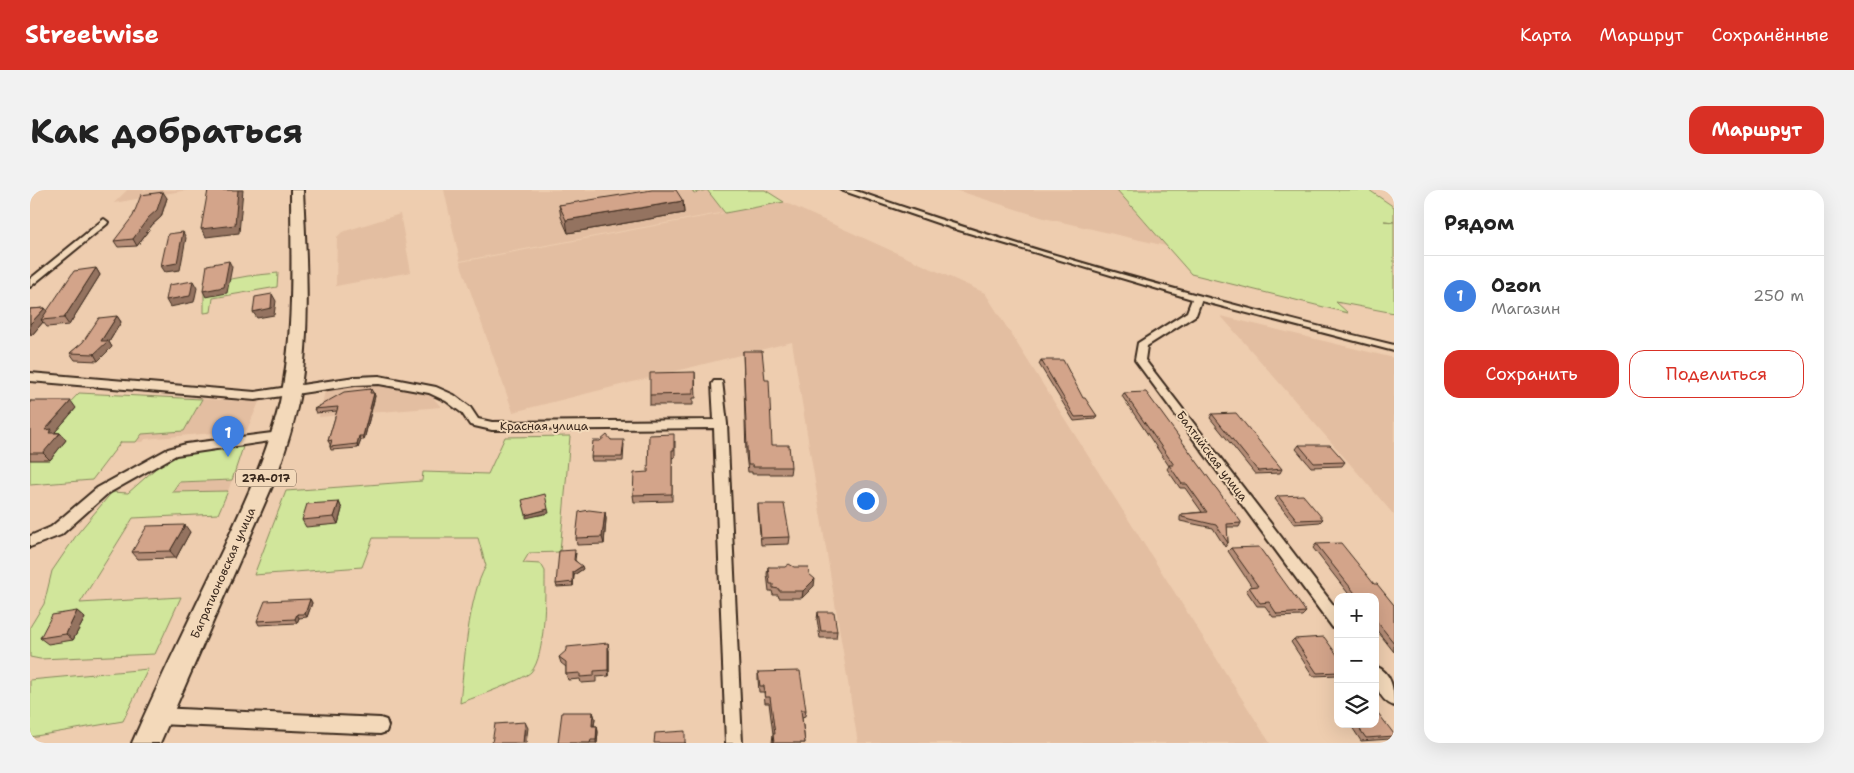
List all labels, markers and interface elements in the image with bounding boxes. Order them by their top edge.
text: Streetwise [25,19,159,51]
text: Карта [1520,23,1571,47]
text: Маршрут [1599,23,1683,47]
text: Сохранённые [1711,23,1829,47]
button: Маршрут [1689,106,1824,154]
text: Как добраться [30,107,303,154]
text: Рядом [1444,209,1514,237]
text: Ozon [1491,273,1541,298]
text: 1 [1456,285,1464,306]
text: 250 m [1753,285,1804,306]
text: Магазин [1491,298,1560,319]
button: Сохранить [1444,350,1619,398]
button: Поделиться [1629,350,1804,398]
street label: Балтийская улица [1173,408,1252,505]
pin: 1 [212,416,244,457]
street label: Красная улица [500,418,589,434]
road number: 27А-017 [236,470,296,486]
your location [853,488,879,514]
street label: Багратионовская улица [187,504,259,641]
map controls [1334,593,1379,728]
button: + [1334,593,1379,638]
button: − [1334,638,1379,683]
button: layers [1334,683,1379,728]

